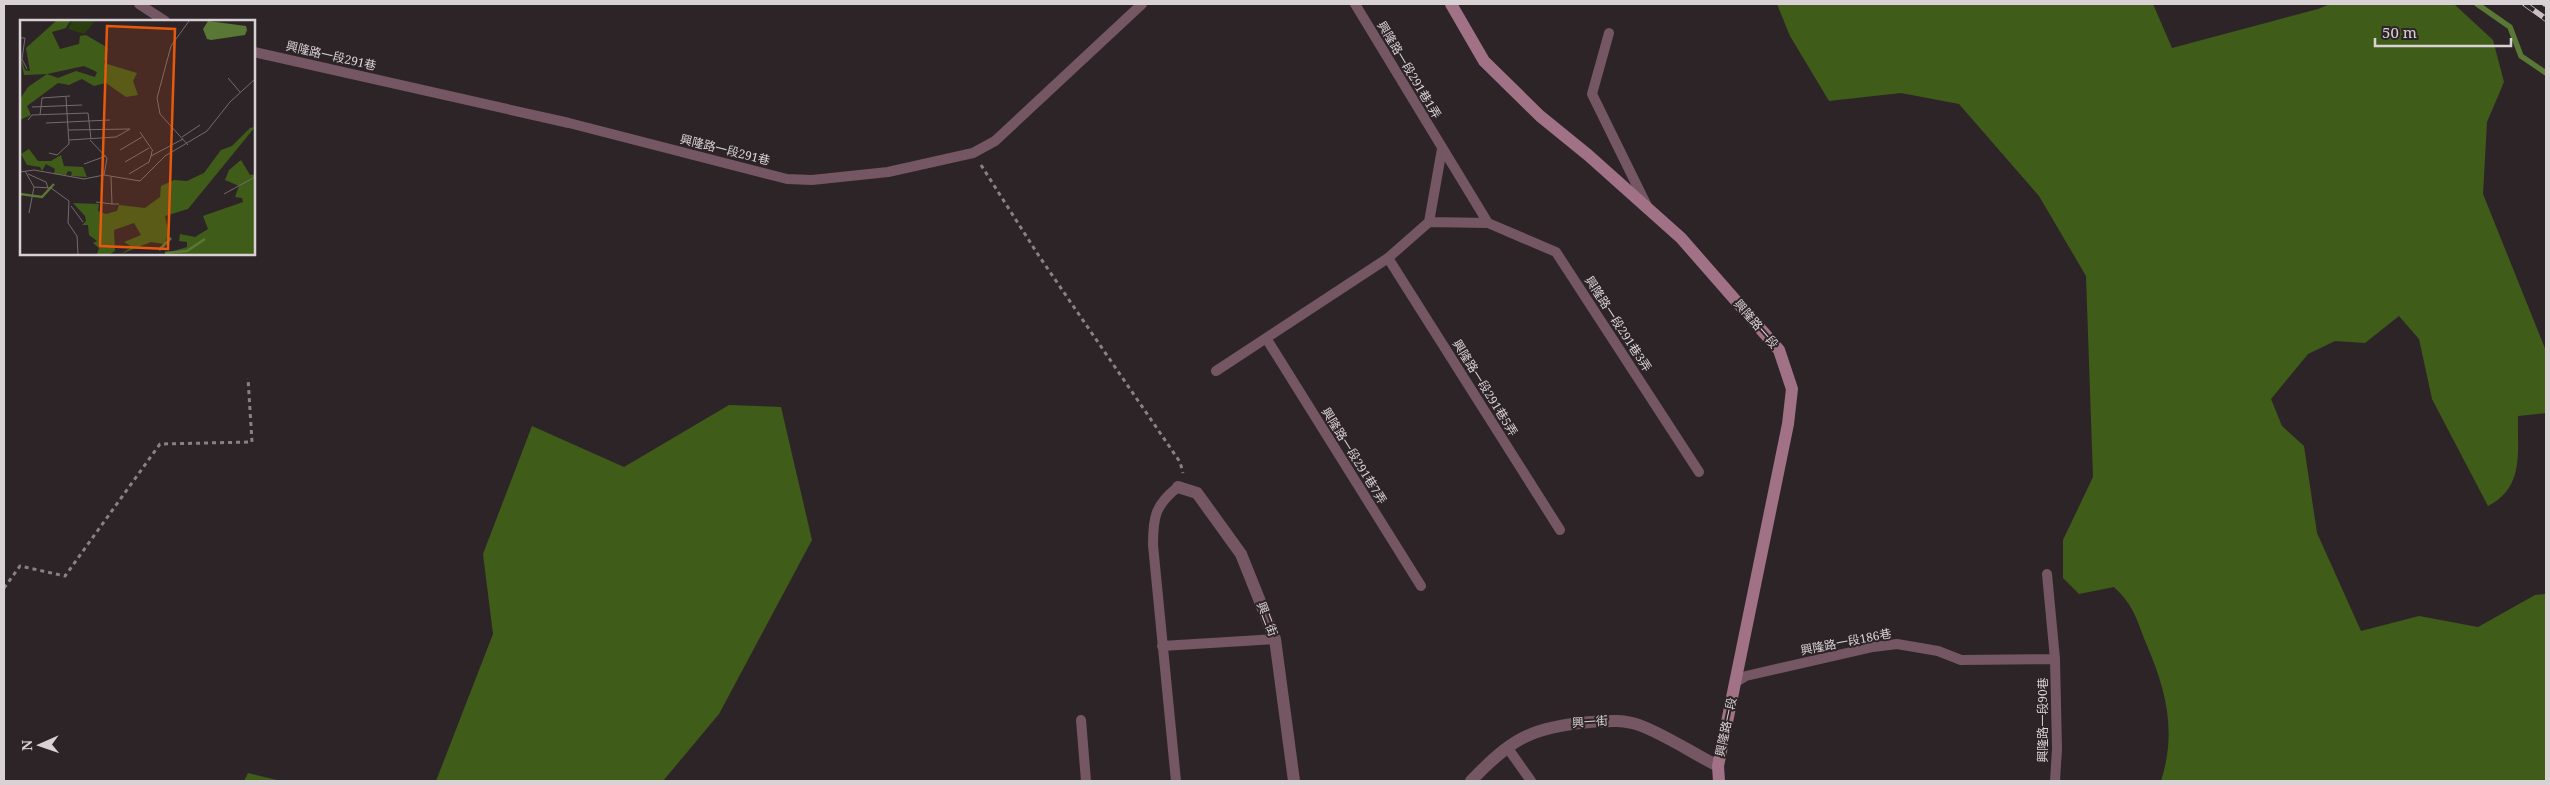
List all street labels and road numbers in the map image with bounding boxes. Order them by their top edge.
street label: 興隆路一段291巷1弄 [1374,18,1445,122]
street label: 興隆路一段291巷 [284,37,378,74]
street label: 興隆路一段291巷 [678,130,772,169]
street label: 興隆路一段291巷3弄 [1581,273,1656,375]
street label: 興隆路一段 [1730,295,1782,352]
street label: 興隆路一段291巷5弄 [1449,336,1522,439]
street label: 興隆路一段291巷7弄 [1318,404,1391,507]
street label: 興二街 [1253,599,1282,639]
street label: 興隆路一段186巷 [1799,624,1893,659]
street label: 興隆路一段90巷 [2034,677,2051,763]
street label: 興隆路一段 [1711,696,1740,758]
street label: 興一街 [1571,712,1609,731]

